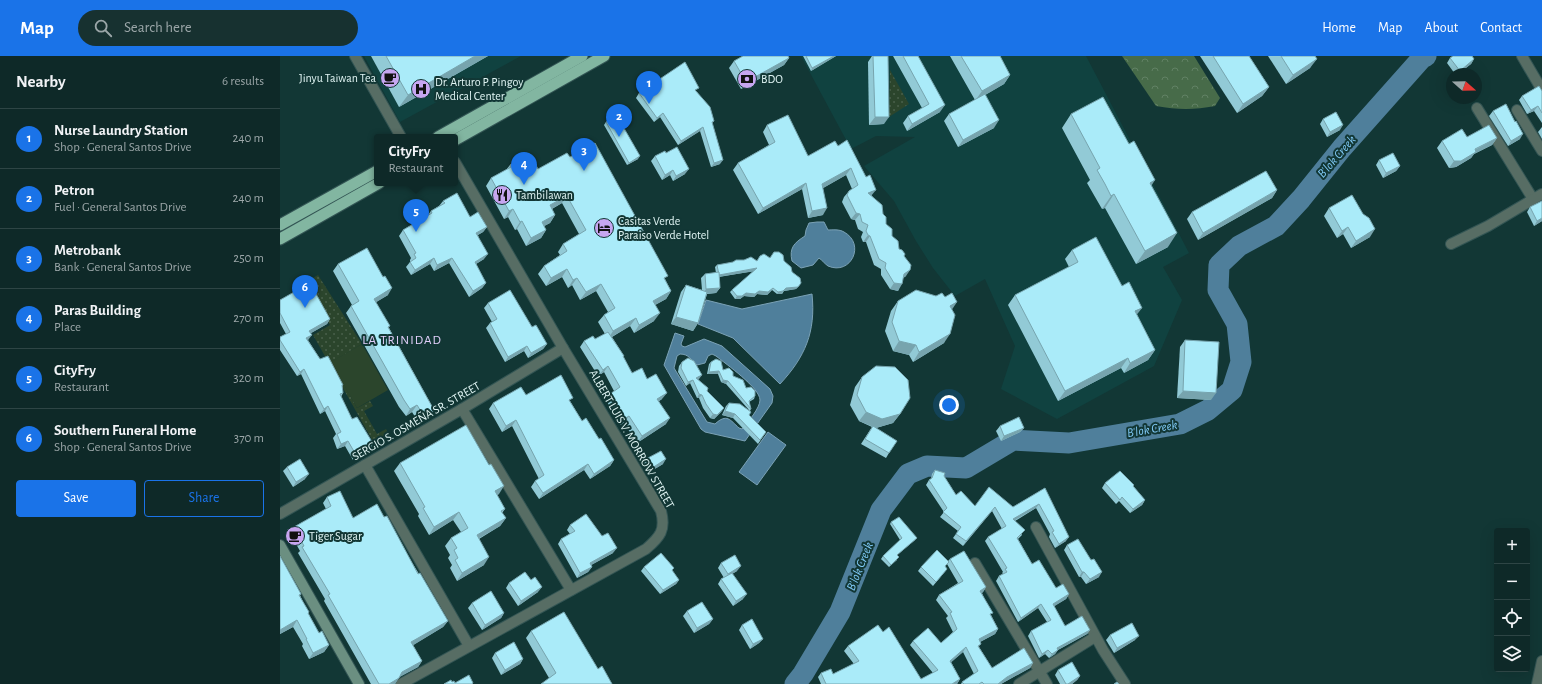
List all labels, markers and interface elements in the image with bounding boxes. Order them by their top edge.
search box [78,10,358,46]
icon: search [92,17,114,39]
text: Map [20,19,54,38]
text: Search here [124,20,192,35]
text: Home [1322,21,1356,35]
text: Map [1378,21,1402,35]
text: About [1424,21,1458,35]
text: Contact [1480,21,1522,35]
cafe icon: Jinyu Taiwan Tea [379,67,401,89]
bank icon: BDO [736,68,758,90]
north arrow [1446,68,1482,104]
pin: 1 [636,71,662,104]
place label: Jinyu Taiwan Tea [299,72,376,85]
text: Nearby [16,73,66,90]
place label: BDO [761,73,783,85]
text: 6 results [222,75,264,88]
place label: Dr. Arturo P. Pingoy Medical Center [435,76,523,102]
hospital icon: Dr. Arturo P. Pingoy Medical Center [410,78,432,100]
pin: 2 [606,104,632,137]
text: Nurse Laundry Station [54,123,188,138]
text: 1 [27,132,31,145]
text: 240 m [232,132,264,145]
water label: B'lok Creek [1315,133,1359,180]
popup [374,134,458,186]
pin: 3 [571,138,597,171]
text: Shop · General Santos Drive [54,141,192,154]
text: CityFry [388,144,430,159]
pin: 4 [511,152,537,185]
text: Restaurant [388,162,444,175]
text: Petron [54,183,94,198]
restaurant icon: Tambilawan [491,184,513,206]
place label: Tambilawan [516,189,573,201]
text: 2 [26,192,32,205]
text: 240 m [232,192,264,205]
pin: 5 [403,199,429,232]
text: Fuel · General Santos Drive [54,201,187,214]
place label: Casitas Verde Paraiso Verde Hotel [618,215,709,241]
hotel icon: Casitas Verde Paraiso Verde Hotel [593,217,615,239]
text: Metrobank [54,243,121,258]
text: 3 [26,252,32,265]
text: 250 m [233,252,264,265]
text: Bank · General Santos Drive [54,261,191,274]
pin: 6 [292,275,318,308]
text: Paras Building [54,303,141,318]
text: 4 [26,312,32,325]
text: 270 m [233,312,264,325]
text: Place [54,321,81,334]
district label: LA TRINIDAD [362,334,442,347]
text: CityFry [54,363,96,378]
street label: ALBERT LUIS V. MORROW STREET [587,368,677,510]
text: 5 [26,372,32,385]
text: 320 m [233,372,264,385]
street label: SERGIO S. OSMEÑA SR. STREET [349,378,482,463]
text: Restaurant [54,381,109,394]
your location [939,395,959,415]
water label: B'lok Creek [1126,419,1179,440]
text: Southern Funeral Home [54,423,196,438]
text: 6 [26,432,32,445]
text: 370 m [234,432,264,445]
text: Shop · General Santos Drive [54,441,192,454]
button: Save [16,480,136,517]
button: Share [144,480,264,517]
cafe icon: Tiger Sugar [284,525,306,547]
map controls [1494,528,1530,672]
button: + [1494,528,1530,564]
place label: Tiger Sugar [309,530,362,542]
water label: B'lok Creek [845,540,876,593]
button: − [1494,564,1530,600]
button: locate [1494,600,1530,636]
button: layers [1494,636,1530,672]

